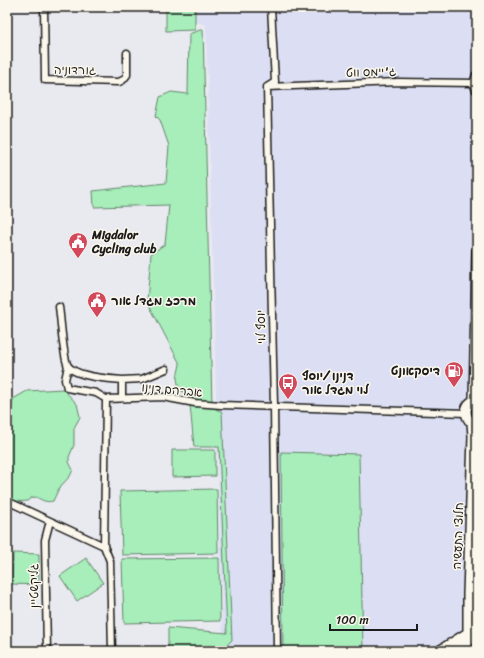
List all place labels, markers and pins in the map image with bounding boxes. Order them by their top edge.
place label: Migdalor Cycling club [91,224,157,260]
public building icon: Migdalor Cycling club [67,231,89,259]
public building icon: מרכז מגדל אור [86,290,108,318]
place label: מרכז מגדל אור [111,290,196,312]
place label: דיסקאונט [391,360,440,382]
fuel station icon: דיסקאונט [443,360,465,388]
place label: דנינו /יוסף לוי מגדל אור [302,365,369,401]
bus stop icon: דנינו /יוסף לוי מגדל אור [277,372,299,400]

